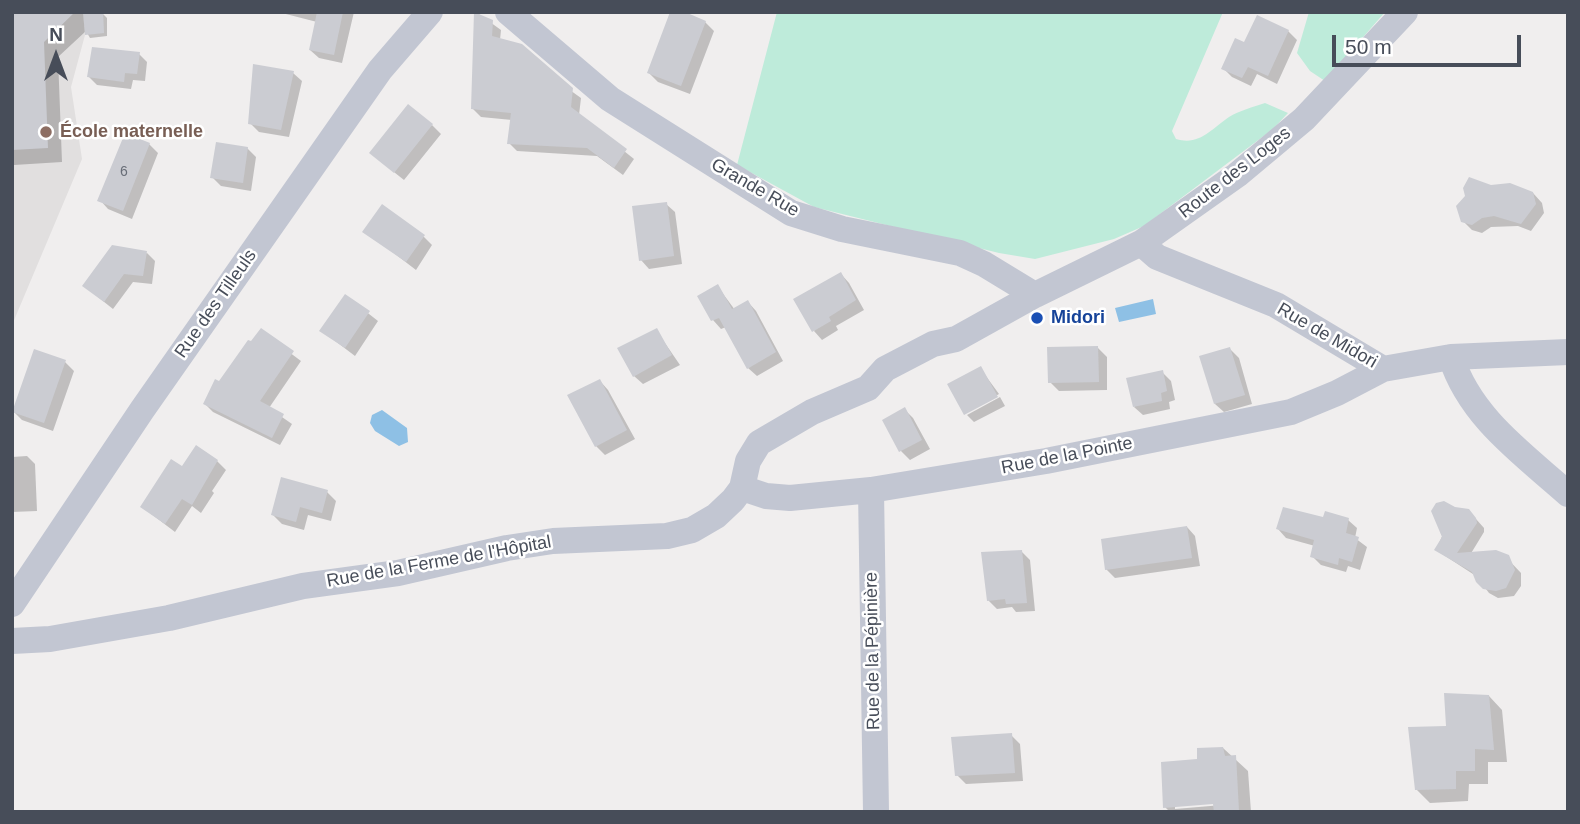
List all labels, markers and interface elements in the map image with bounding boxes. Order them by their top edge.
north arrow [21,21,91,91]
scale bar [1335,21,1524,65]
text: N [49,24,63,45]
text: 50 m [1345,35,1392,58]
place label: École maternelle [60,121,203,143]
street label: Route des Loges [1175,123,1295,223]
marker: École maternelle [38,124,54,140]
street label: Grande Rue [707,154,803,222]
house number: 6 [120,164,128,180]
street label: Rue des Tilleuls [171,246,261,362]
street label: Rue de Midori [1273,299,1381,373]
place label: Midori [1051,307,1105,329]
marker: Midori [1029,310,1045,326]
street label: Rue de la Pointe [1000,433,1134,479]
street label: Rue de la Ferme de l'Hôpital [325,532,553,592]
street label: Rue de la Pépinière [861,572,885,730]

